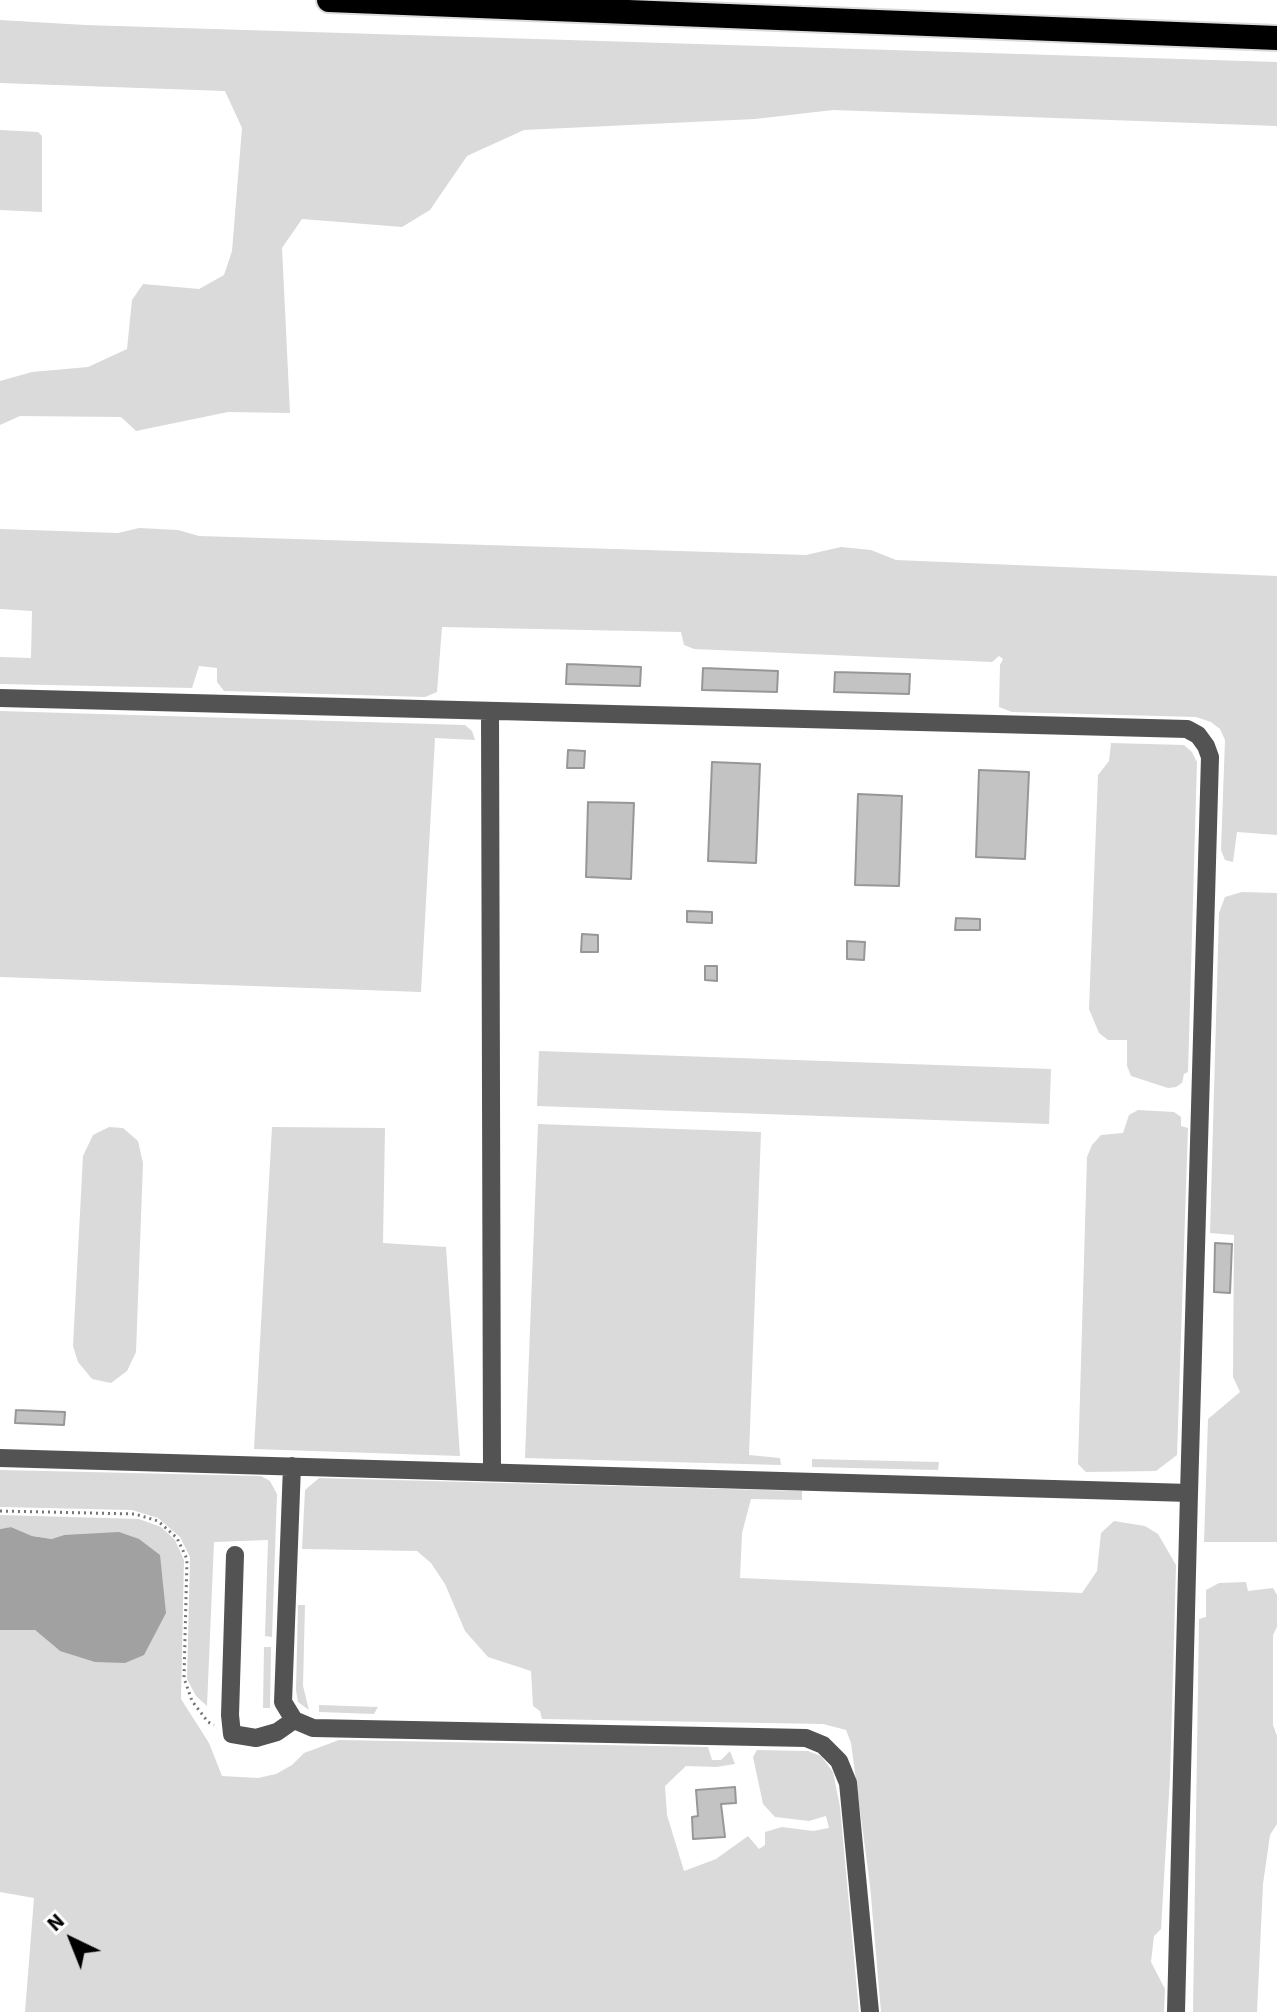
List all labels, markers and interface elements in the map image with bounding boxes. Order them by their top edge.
north arrow [32,1900,112,1980]
text: N [39,1906,72,1939]

